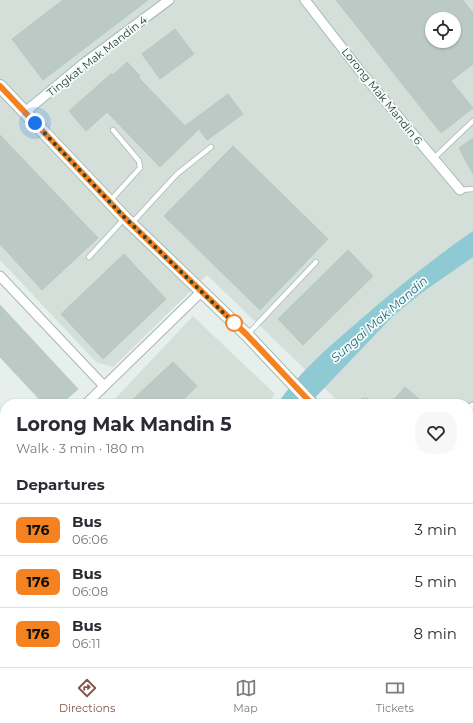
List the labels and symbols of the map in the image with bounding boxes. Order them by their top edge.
street label: Tingkat Mak Mandin 4 [44,12,151,100]
street label: Lorong Mak Mandin 6 [339,45,426,148]
your location [25,113,45,133]
water label: Sungai Mak Mandin [328,273,430,365]
unlabelled marker [225,314,243,332]

